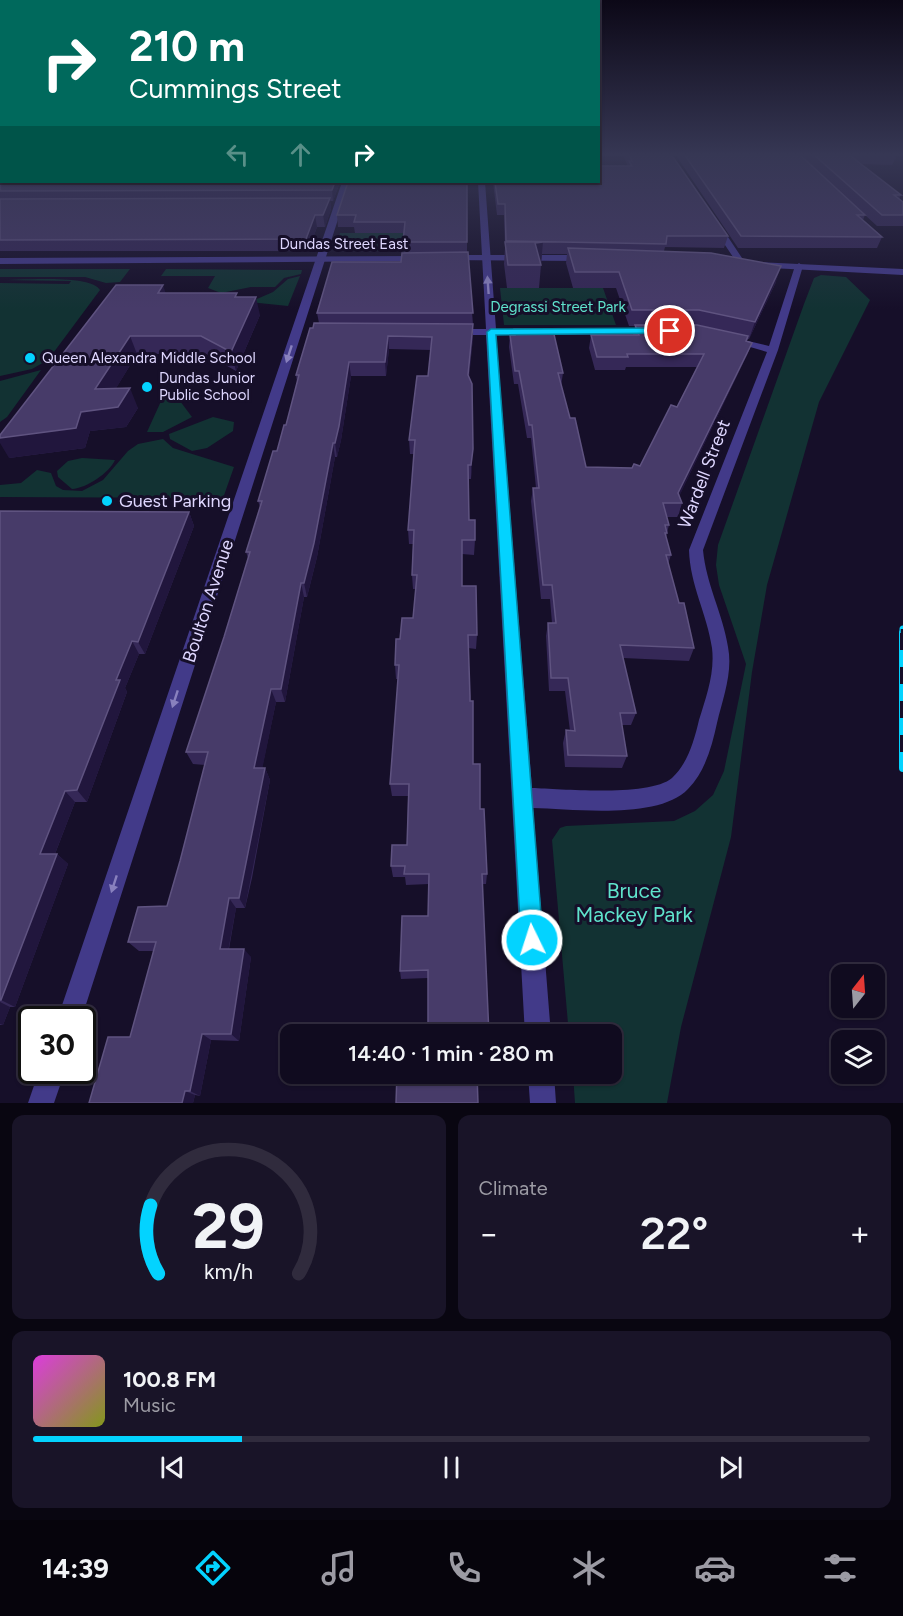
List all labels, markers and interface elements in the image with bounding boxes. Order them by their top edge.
text: 210 m [129,21,245,72]
icon: right [30,24,108,102]
text: Cummings Street [129,72,342,105]
icon: left [221,138,254,171]
icon: ahead [284,138,317,171]
icon: right [347,138,380,171]
street label: Dundas Street East [279,235,409,253]
one-way arrow [484,276,493,295]
park label: Degrassi Street Park [490,298,626,316]
pin [644,305,695,356]
icon: arrive [653,314,686,347]
one-way arrow [284,345,293,363]
place label: Queen Alexandra Middle School [42,349,256,367]
marker: Queen Alexandra Middle School [23,351,37,365]
place label: Dundas Junior Public School [159,369,255,404]
marker: Dundas Junior Public School [140,380,154,394]
street label: Wardell Street [673,416,735,532]
place label: Guest Parking [119,490,231,512]
marker: Guest Parking [100,494,114,508]
street label: Boulton Avenue [178,537,238,665]
one-way arrow [170,690,179,708]
one-way arrow [109,875,118,893]
park label: Bruce Mackey Park [575,878,693,927]
position arrow [500,908,564,972]
north arrow [831,964,885,1018]
map controls [831,964,885,1084]
speed limit sign: 30 [18,1006,96,1084]
button: layers [831,1030,885,1084]
text: 14:40 · 1 min · 280 m [348,1040,554,1067]
text: Climate [479,1176,548,1200]
text: 29 [193,1189,265,1264]
text: 22° [640,1206,708,1260]
text: − [479,1214,499,1253]
text: + [849,1214,870,1253]
text: km/h [204,1259,253,1284]
text: 100.8 FM [123,1366,216,1393]
text: Music [123,1393,176,1417]
icon: previous [156,1451,189,1484]
icon: pause [435,1451,468,1484]
icon: next [714,1451,747,1484]
icon: directions [192,1547,234,1589]
icon: music [318,1547,360,1589]
icon: phone [443,1547,485,1589]
icon: climate [568,1547,610,1589]
icon: car [694,1547,736,1589]
icon: filters [819,1547,861,1589]
text: 14:39 [42,1552,109,1585]

